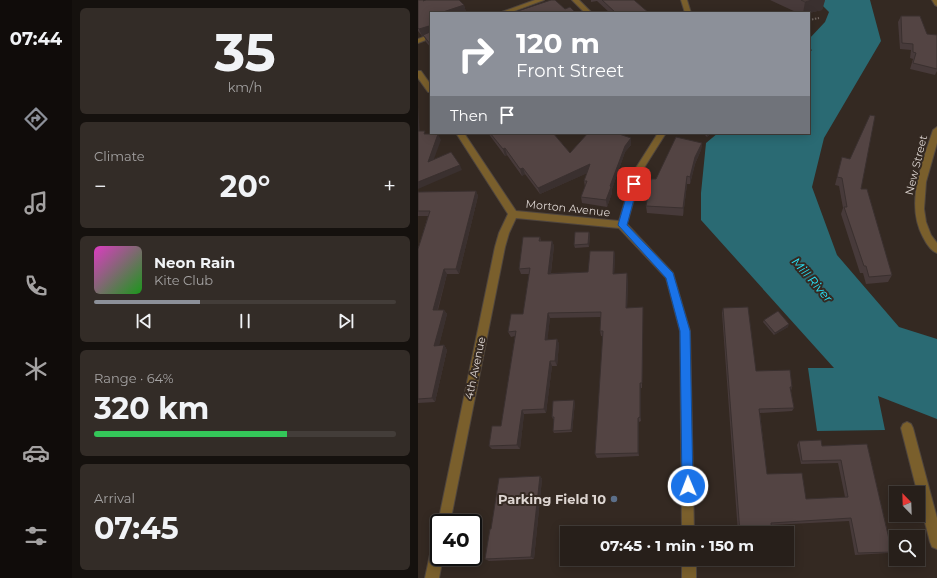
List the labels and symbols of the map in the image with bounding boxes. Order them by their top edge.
street label: New Street [902,133,930,196]
pin [617,167,651,201]
street label: Morton Avenue [525,197,611,219]
water label: Mill River [789,254,836,305]
street label: 4th Avenue [462,335,489,401]
position arrow [667,465,709,507]
north arrow [889,486,925,522]
place label: Parking Field 10 [498,491,606,507]
marker: Parking Field 10 [609,494,619,504]
speed limit sign: 40 [430,514,482,566]

